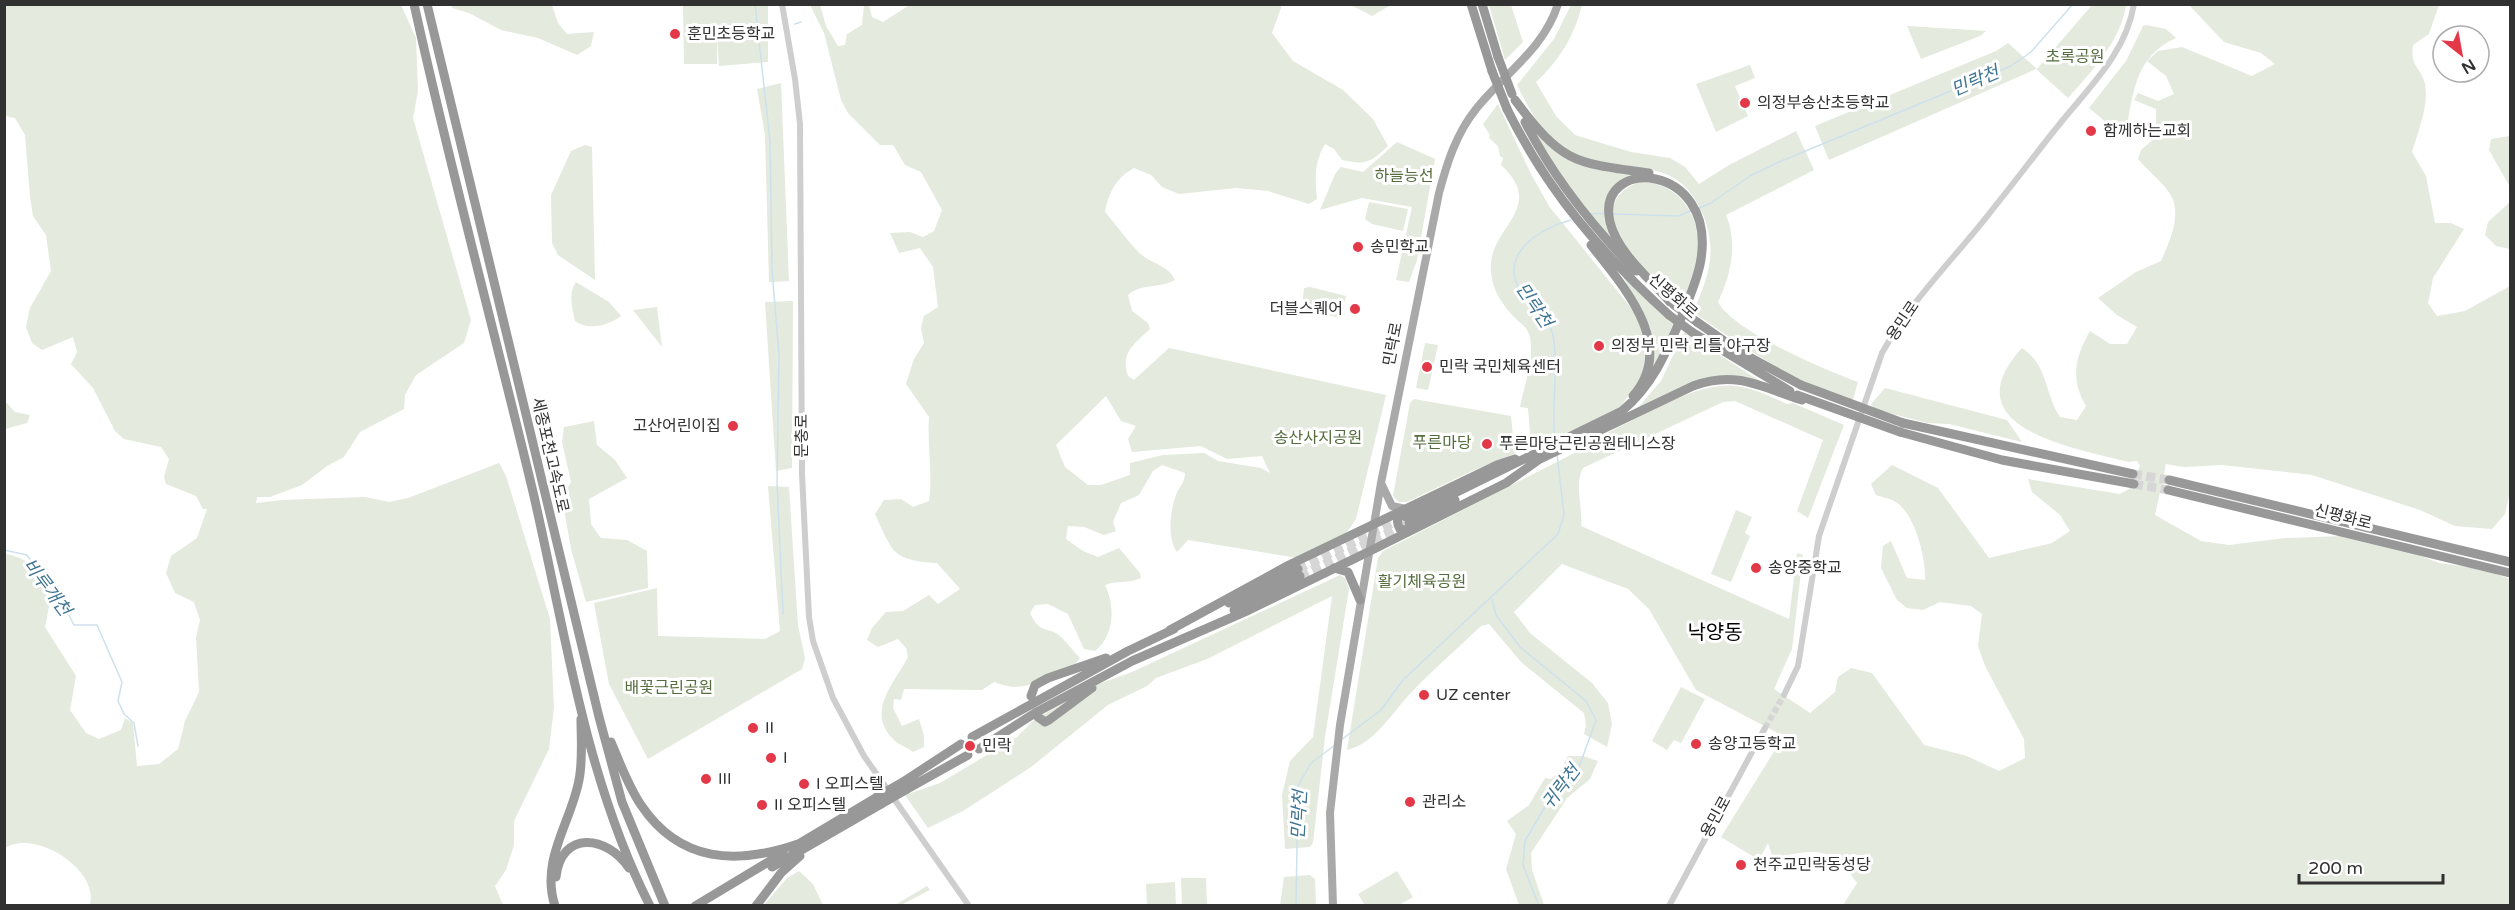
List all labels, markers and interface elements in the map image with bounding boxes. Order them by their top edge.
place label: 훈민초등학교 [687,24,775,44]
north arrow [2431,24,2491,84]
marker: 훈민초등학교 [668,27,682,41]
park label: 초록공원 [2046,47,2104,67]
text: N [2458,54,2479,78]
water label: 민락천 [1948,60,2004,101]
place label: 의정부송산초등학교 [1757,93,1889,113]
marker: 의정부송산초등학교 [1738,96,1752,110]
place label: 함께하는교회 [2103,121,2191,141]
marker: 함께하는교회 [2084,124,2098,138]
park label: 하늘능선 [1375,166,1433,186]
place label: 송민학교 [1370,237,1429,257]
marker: 송민학교 [1351,240,1365,254]
street label: 신평화로 [1644,269,1702,323]
water label: 민락천 [1511,278,1558,334]
street label: 용민로 [1882,297,1924,345]
place label: 더블스퀘어 [1269,299,1343,319]
marker: 더블스퀘어 [1348,302,1362,316]
street label: 민락로 [1379,320,1407,368]
place label: 의정부 민락 리틀 야구장 [1611,336,1771,356]
marker: 의정부 민락 리틀 야구장 [1592,339,1606,353]
place label: 민락 국민체육센터 [1439,357,1561,377]
marker: 민락 국민체육센터 [1420,360,1434,374]
street label: 세종포천고속도로 [527,395,573,515]
street label: 문충로 [792,414,812,458]
place label: 고산어린이집 [633,416,721,436]
marker: 고산어린이집 [726,419,740,433]
park label: 송산사지공원 [1274,428,1362,448]
park label: 푸른마당 [1413,433,1472,453]
place label: 푸른마당근린공원테니스장 [1499,434,1676,454]
marker: 푸른마당근린공원테니스장 [1480,437,1494,451]
street label: 신평화로 [2312,500,2374,534]
water label: 비루개천 [18,554,77,622]
place label: 송양중학교 [1768,558,1842,578]
marker: 송양중학교 [1749,561,1763,575]
park label: 활기체육공원 [1378,572,1466,592]
district label: 낙양동 [1687,621,1743,645]
park label: 배꽃근린공원 [625,678,713,698]
place label: UZ center [1436,685,1512,705]
marker: UZ center [1417,688,1431,702]
place label: II [765,718,774,738]
marker: II [746,721,760,735]
place label: 송양고등학교 [1708,734,1796,754]
place label: 민락 [982,736,1012,756]
marker: 송양고등학교 [1689,737,1703,751]
marker: 민락 [963,739,977,753]
place label: I [783,748,788,768]
marker: I [764,751,778,765]
water label: 귀락천 [1537,759,1586,813]
place label: III [718,769,732,789]
marker: III [699,772,713,786]
place label: I 오피스텔 [816,774,884,794]
marker: I 오피스텔 [797,777,811,791]
water label: 민락천 [1287,787,1311,840]
place label: 관리소 [1422,792,1466,812]
street label: 용민로 [1697,793,1736,841]
place label: II 오피스텔 [774,795,846,815]
marker: 관리소 [1403,795,1417,809]
marker: II 오피스텔 [755,798,769,812]
scale bar [2299,847,2443,885]
place label: 천주교민락동성당 [1753,855,1871,875]
text: 200 m [2308,857,2363,879]
marker: 천주교민락동성당 [1734,858,1748,872]

